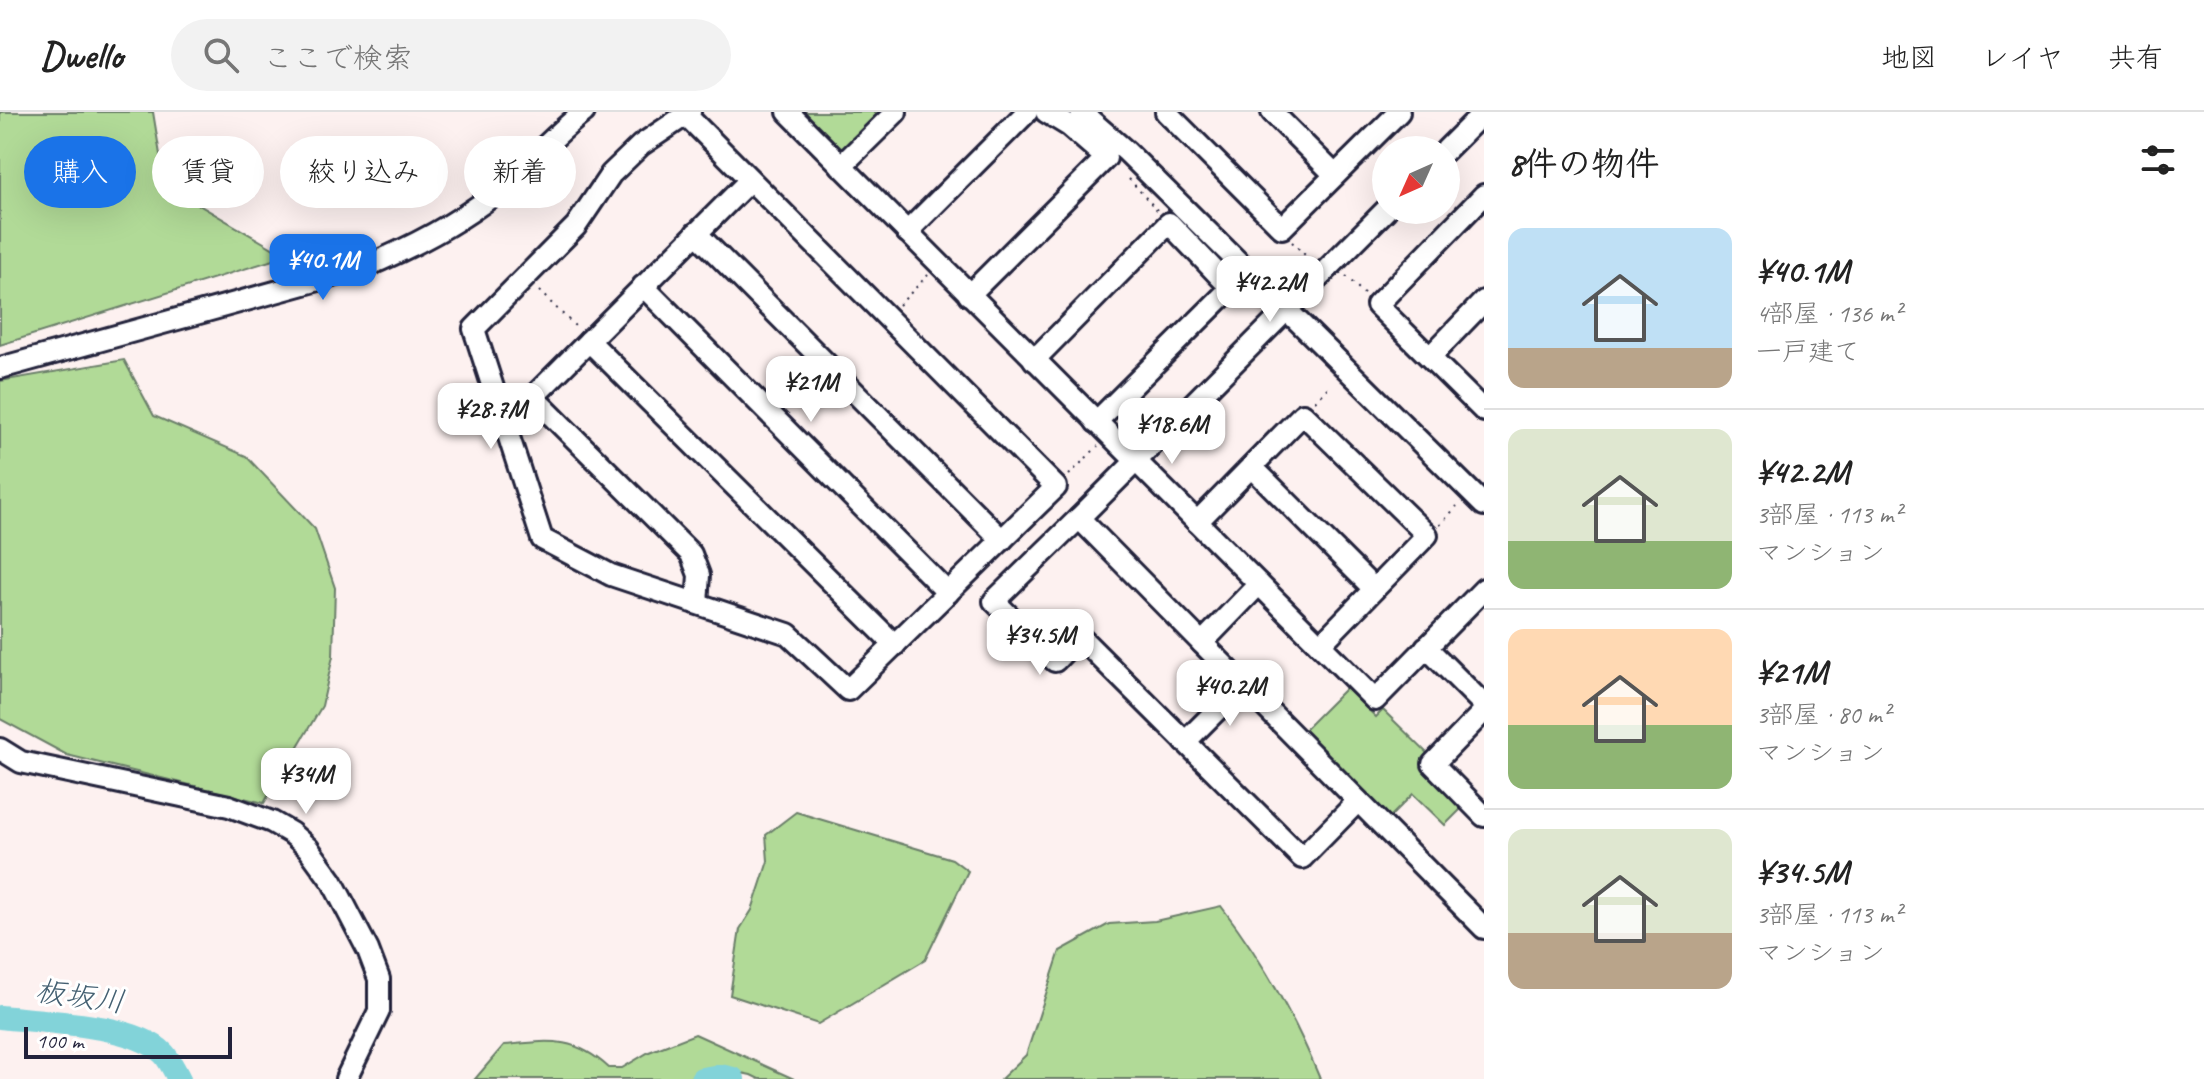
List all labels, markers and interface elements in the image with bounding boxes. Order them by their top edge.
search box [171,19,731,91]
text: Dwello [40,32,123,79]
icon: search [199,33,243,77]
text: ここで検索 [263,39,413,77]
text: 地図 [1881,40,1937,75]
text: レイヤ [1981,40,2064,75]
text: 共有 [2108,40,2164,75]
chip: 購入 [24,136,136,208]
chip: 賃貸 [152,136,264,208]
chip: 絞り込み [280,136,448,208]
chip: 新着 [464,136,576,208]
north arrow [1372,136,1460,224]
map controls [1372,136,1460,224]
icon: filters [2136,138,2180,182]
text: 8件の物件 [1508,142,1659,185]
pin: ¥40.1M [258,234,388,302]
text: ¥40.1M [288,243,358,276]
text: ¥40.1M [1756,249,1849,292]
pin: ¥42.2M [1205,256,1335,324]
icon: home [1572,260,1668,356]
text: ¥42.2M [1235,265,1305,298]
text: 4部屋 · 136 m² [1756,297,1901,330]
text: 一戸建て [1756,335,1860,368]
pin: ¥21M [764,356,858,424]
text: ¥21M [784,365,838,398]
pin: ¥28.7M [426,383,556,451]
text: ¥28.7M [456,392,526,425]
pin: ¥18.6M [1107,398,1237,466]
text: ¥18.6M [1136,407,1208,440]
text: ¥42.2M [1756,450,1849,493]
icon: home [1572,461,1668,557]
text: 3部屋 · 113 m² [1756,498,1901,531]
text: マンション [1756,536,1885,569]
pin: ¥34.5M [975,609,1105,677]
text: ¥34.5M [1005,618,1075,651]
text: ¥21M [1756,650,1827,693]
pin: ¥40.2M [1165,660,1295,728]
icon: home [1572,661,1668,757]
text: ¥40.2M [1195,669,1265,702]
text: 3部屋 · 80 m² [1756,698,1890,731]
text: マンション [1756,736,1885,769]
pin: ¥34M [259,748,353,816]
text: ¥34M [279,757,333,790]
text: ¥34.5M [1756,850,1848,893]
icon: home [1572,861,1668,957]
text: 3部屋 · 113 m² [1756,898,1901,931]
text: マンション [1756,936,1885,969]
water label: 板坂川 [33,971,127,1021]
scale bar [24,1023,232,1059]
text: 100 m [36,1027,83,1055]

